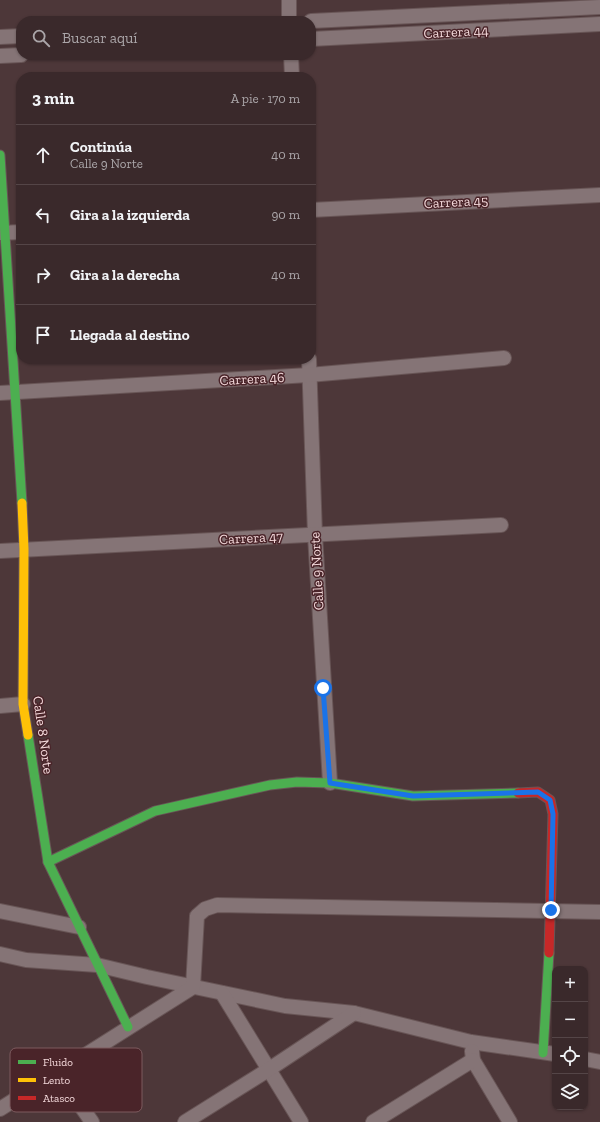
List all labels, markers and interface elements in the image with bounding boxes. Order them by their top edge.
search box [16,16,316,60]
street label: Carrera 44 [423,22,489,42]
icon: search [30,27,52,49]
text: Buscar aquí [62,29,138,47]
text: 3 min [32,88,74,108]
text: A pie · 170 m [231,91,300,106]
text: Continúa [70,138,132,156]
icon: ahead [32,144,54,166]
text: 40 m [271,147,300,162]
text: Calle 9 Norte [70,156,143,171]
street label: Carrera 45 [423,192,489,212]
icon: left [32,204,54,226]
text: Gira a la izquierda [70,206,190,224]
text: 90 m [271,207,300,222]
icon: right [32,264,54,286]
text: Gira a la derecha [70,266,180,284]
text: 40 m [271,267,300,282]
icon: arrive [32,324,54,346]
text: Llegada al destino [70,326,190,344]
street label: Carrera 46 [219,369,285,389]
street label: Carrera 47 [219,528,284,548]
street label: Calle 9 Norte [306,531,328,611]
route start [314,679,332,697]
street label: Calle 8 Norte [29,695,57,776]
route end [542,901,560,919]
map controls [552,966,588,1110]
button: + [552,966,588,1002]
button: − [552,1002,588,1038]
button: locate [552,1038,588,1074]
legend [10,1048,142,1112]
text: Fluido [43,1056,73,1069]
text: Lento [43,1074,71,1087]
button: layers [552,1074,588,1110]
text: Atasco [43,1092,75,1105]

